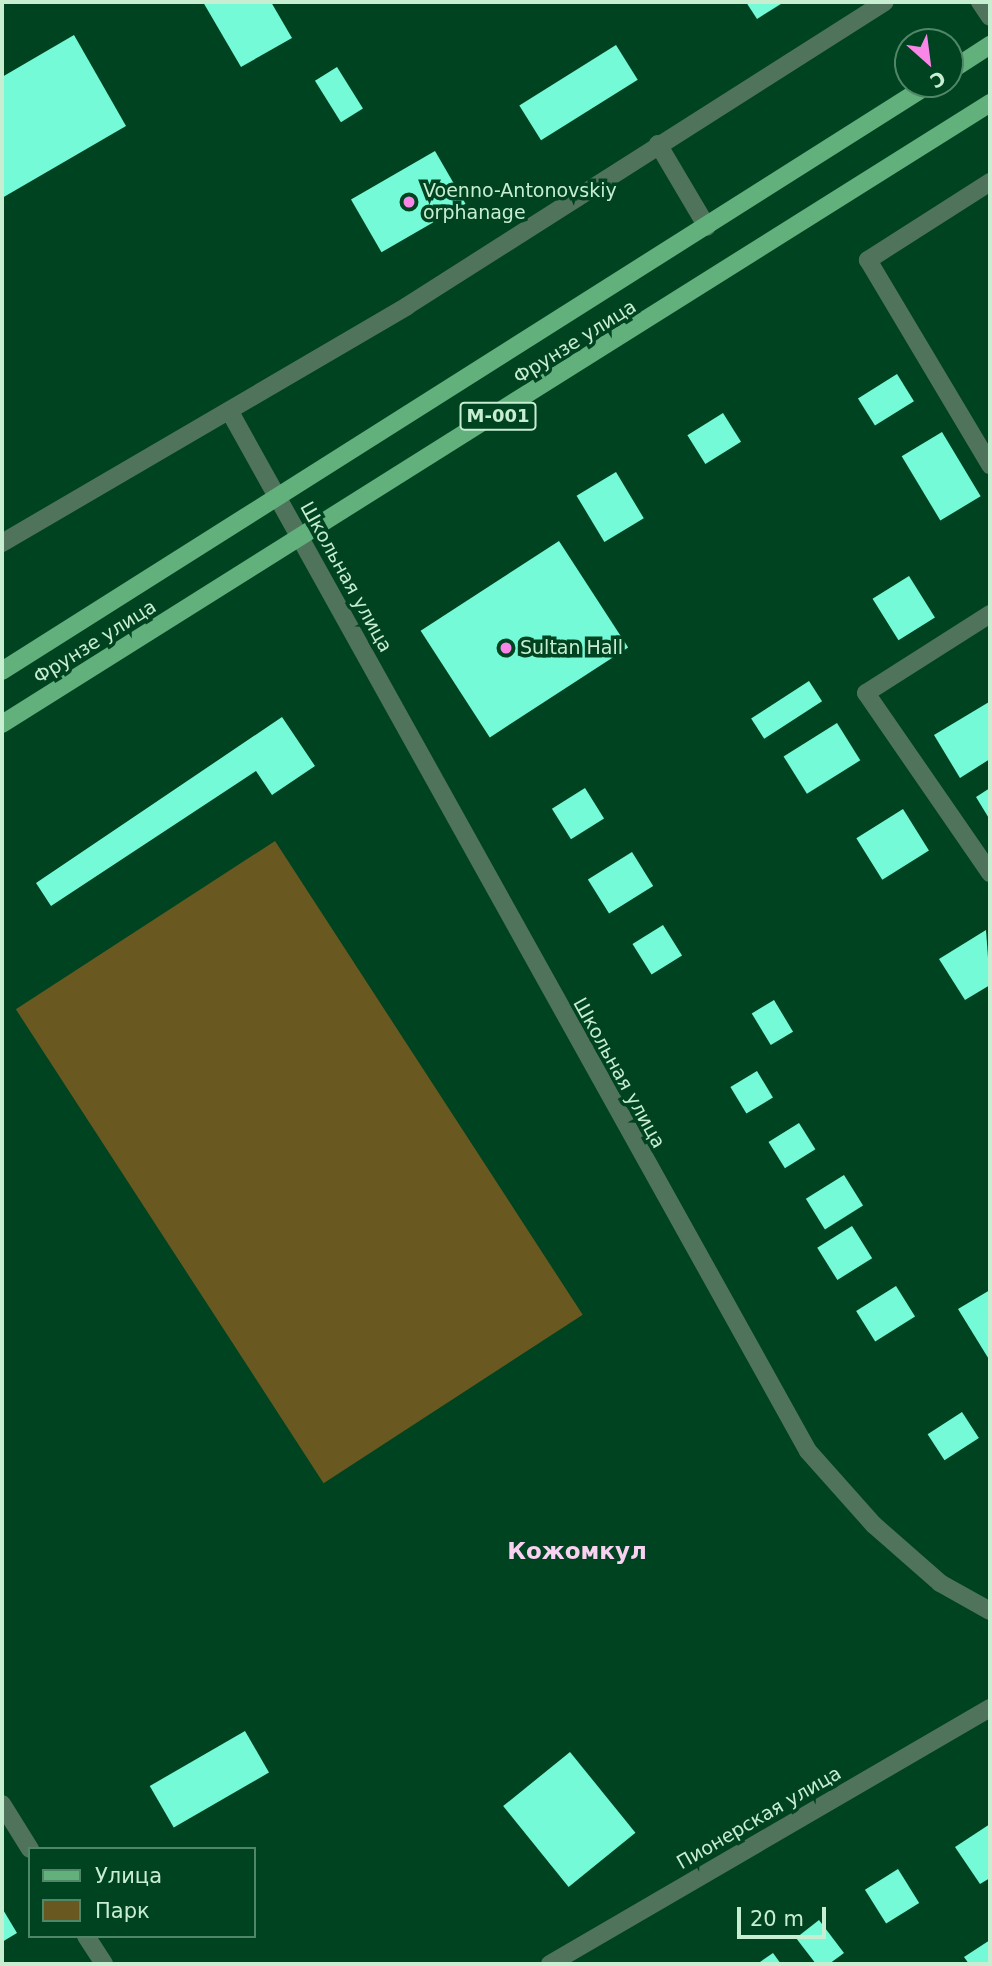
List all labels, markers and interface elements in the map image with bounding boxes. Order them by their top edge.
north arrow [894,28,964,98]
text: С [927,67,949,93]
place label: Voenno-Antonovskiy orphanage [423,180,617,224]
marker: Voenno-Antonovskiy orphanage [401,194,417,210]
street label: Фрунзе улица [509,295,641,389]
road number: M-001 [460,402,536,430]
street label: Школьная улица [295,498,397,656]
street label: Фрунзе улица [29,595,161,689]
place label: Sultan Hall [520,637,623,659]
marker: Sultan Hall [498,640,514,656]
street label: Школьная улица [568,994,670,1152]
district label: Кожомкул [507,1537,647,1565]
street label: Пионерская улица [673,1762,845,1874]
legend [28,1847,256,1938]
text: Улица [95,1864,162,1888]
scale bar [740,1892,829,1936]
text: Парк [95,1899,150,1923]
text: 20 m [750,1907,804,1931]

